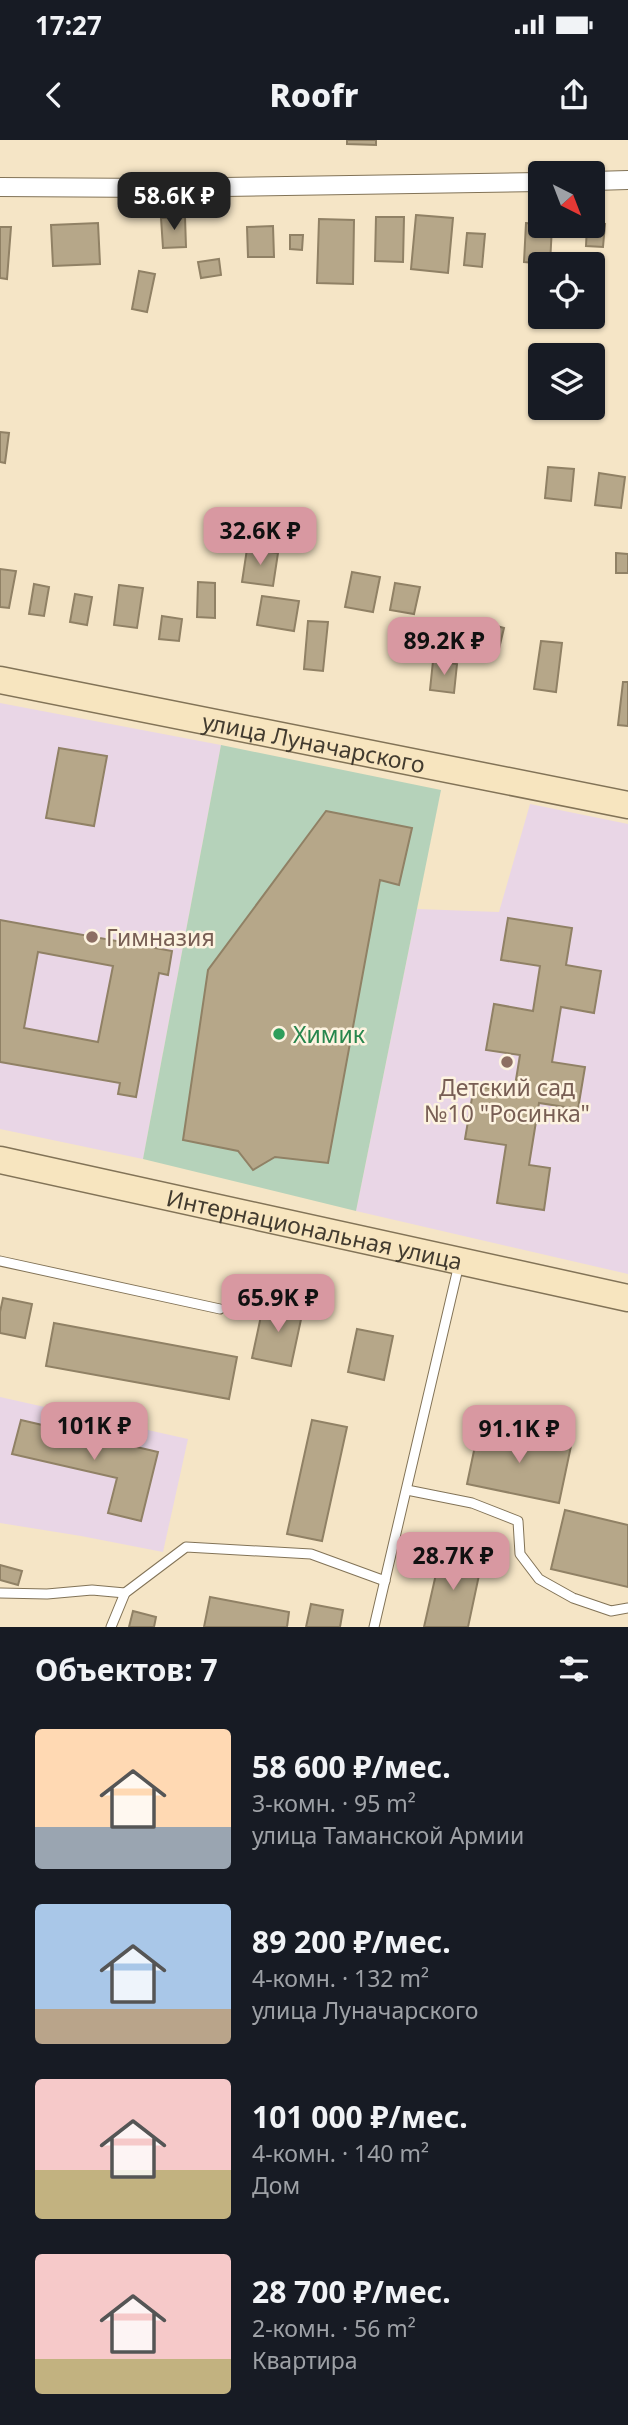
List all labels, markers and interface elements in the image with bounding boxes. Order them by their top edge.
text: 17:27 [35,7,102,43]
text: Roofr [270,73,359,116]
icon: back [35,76,73,114]
icon: share [555,76,593,114]
north arrow [528,161,606,238]
map controls [528,161,605,420]
pin: 58.6K ₽ [109,172,239,232]
text: 58.6K ₽ [134,179,214,211]
button: locate [528,252,605,329]
button: layers [528,343,605,420]
pin: 32.6K ₽ [195,508,325,567]
text: 32.6K ₽ [220,514,300,546]
pin: 89.2K ₽ [379,617,509,677]
text: 89.2K ₽ [404,624,484,656]
street label: улица Луначарского [200,705,428,780]
place label: Гимназия [106,921,215,953]
marker: Гимназия [84,929,100,945]
place label: Химик [293,1018,366,1050]
marker: Химик [271,1026,287,1042]
marker: Детский сад №10 "Росинка" [499,1054,515,1070]
place label: Детский сад №10 "Росинка" [424,1071,590,1129]
street label: Интернациональная улица [164,1181,465,1277]
pin: 65.9K ₽ [213,1274,343,1334]
text: 65.9K ₽ [238,1281,318,1313]
pin: 101K ₽ [37,1402,151,1462]
pin: 91.1K ₽ [454,1406,584,1465]
text: 101K ₽ [57,1409,131,1441]
text: 91.1K ₽ [479,1412,559,1444]
pin: 28.7K ₽ [388,1532,518,1592]
text: 28.7K ₽ [413,1539,493,1571]
text: Объектов: 7 [35,1649,218,1690]
icon: filters [555,1650,593,1688]
text: 58 600 ₽/мес. [252,1746,451,1787]
icon: home [91,1757,175,1841]
text: 3-комн. · 95 m² [252,1787,416,1819]
text: улица Таманской Армии [252,1819,524,1851]
text: 89 200 ₽/мес. [252,1921,451,1962]
icon: home [91,1932,175,2016]
text: 4-комн. · 132 m² [252,1962,429,1994]
text: улица Луначарского [252,1994,478,2026]
text: 101 000 ₽/мес. [252,2096,468,2137]
icon: home [91,2107,175,2191]
text: 4-комн. · 140 m² [252,2137,429,2169]
text: Дом [252,2169,300,2201]
text: 28 700 ₽/мес. [252,2271,451,2312]
icon: home [91,2282,175,2366]
text: 2-комн. · 56 m² [252,2312,416,2344]
text: Квартира [252,2344,358,2376]

